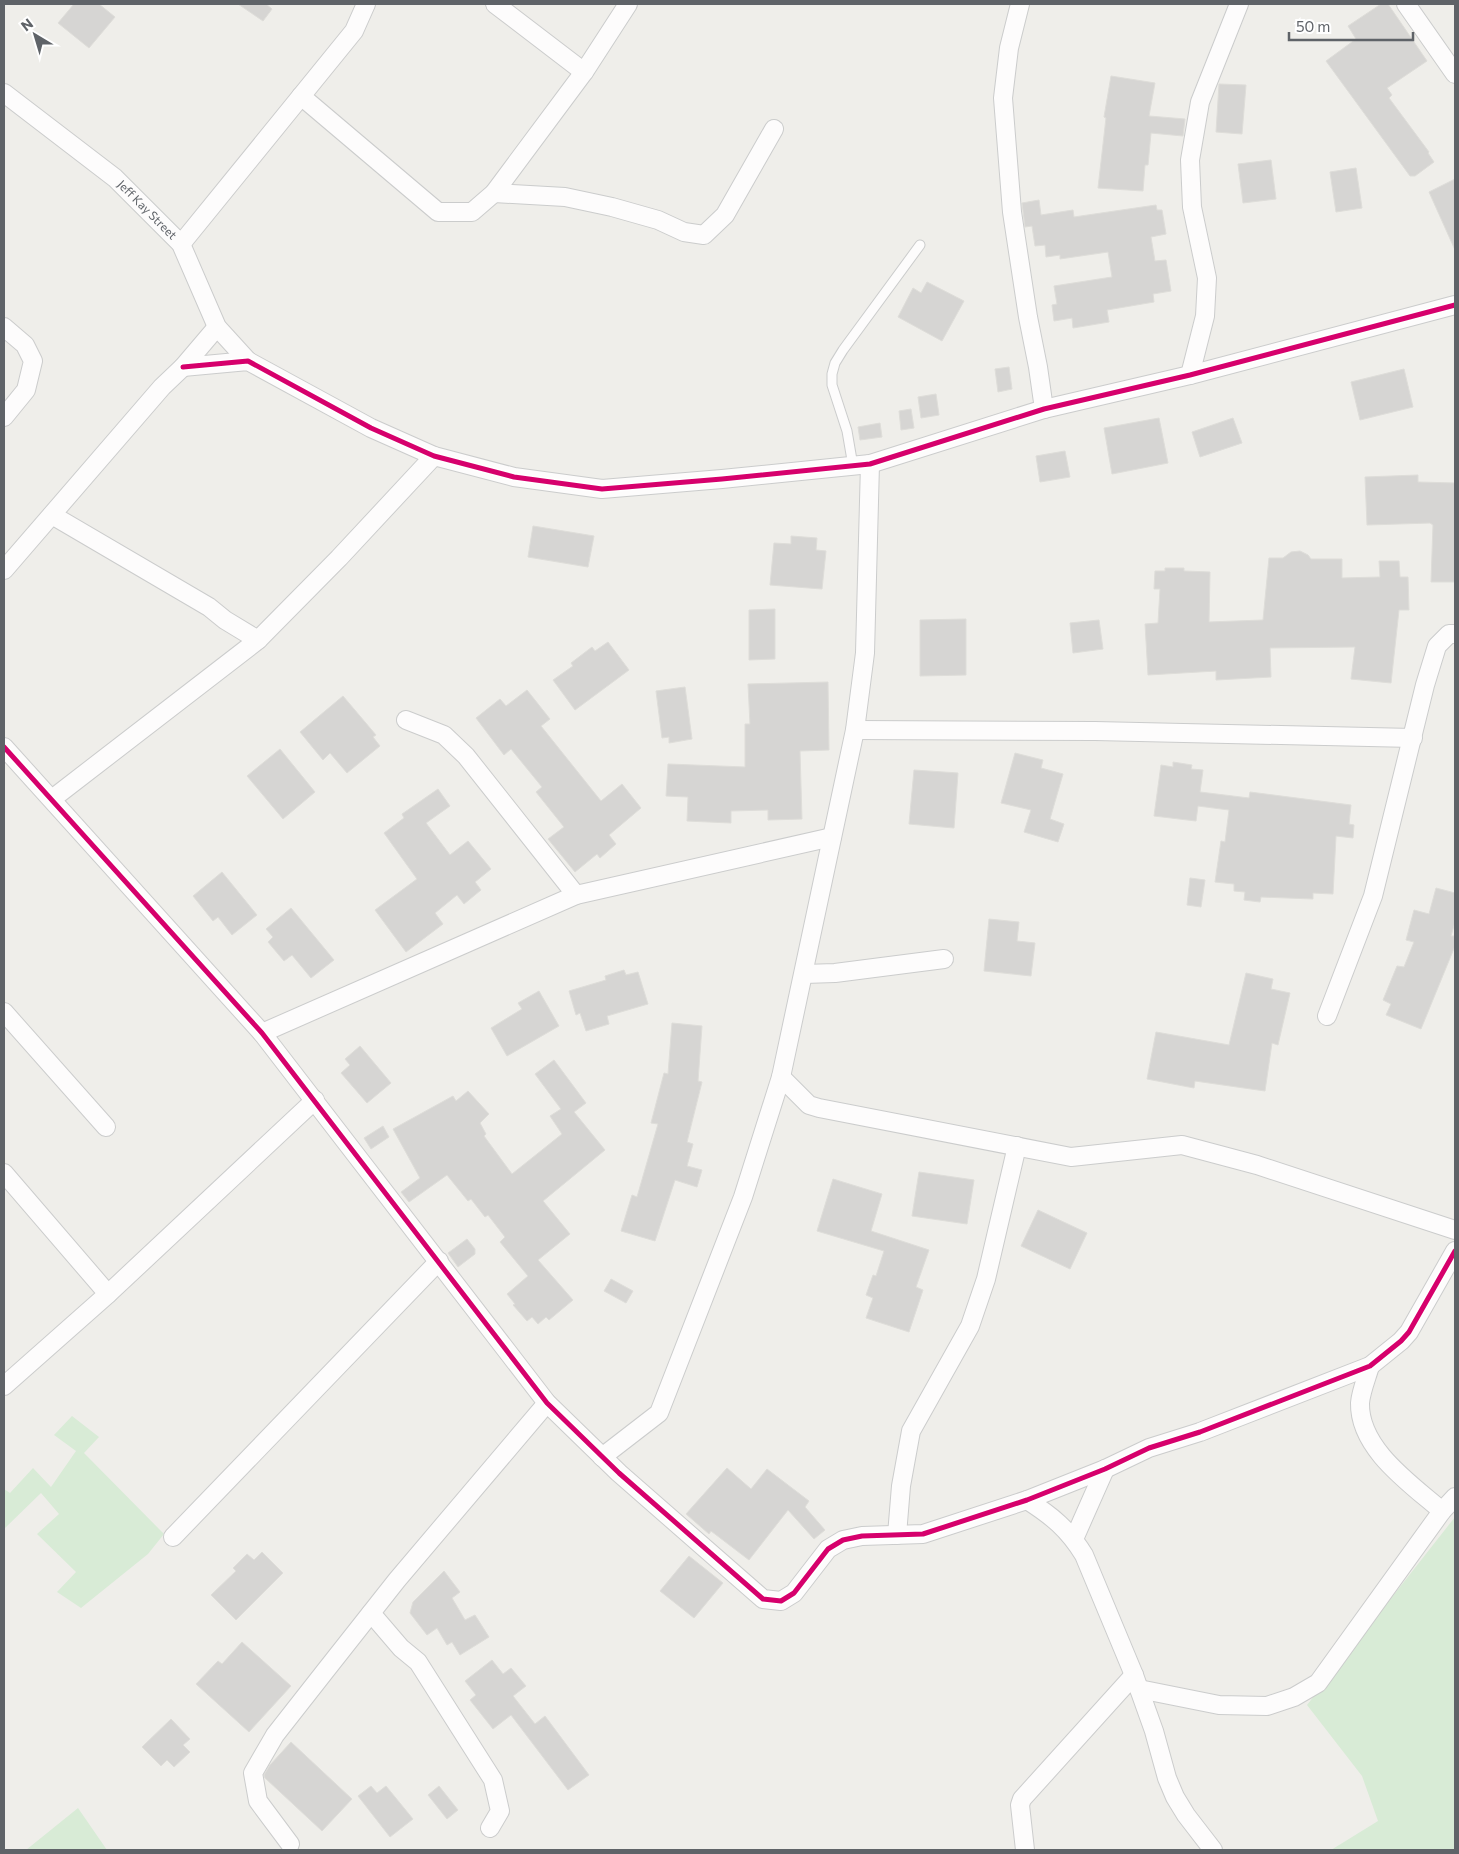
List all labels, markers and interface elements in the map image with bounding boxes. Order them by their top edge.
north arrow [10,10,60,60]
scale bar [1289,10,1413,42]
text: N [17,14,36,34]
text: 50 m [1296,17,1330,35]
street label: Jeff Kay Street [114,177,180,242]

